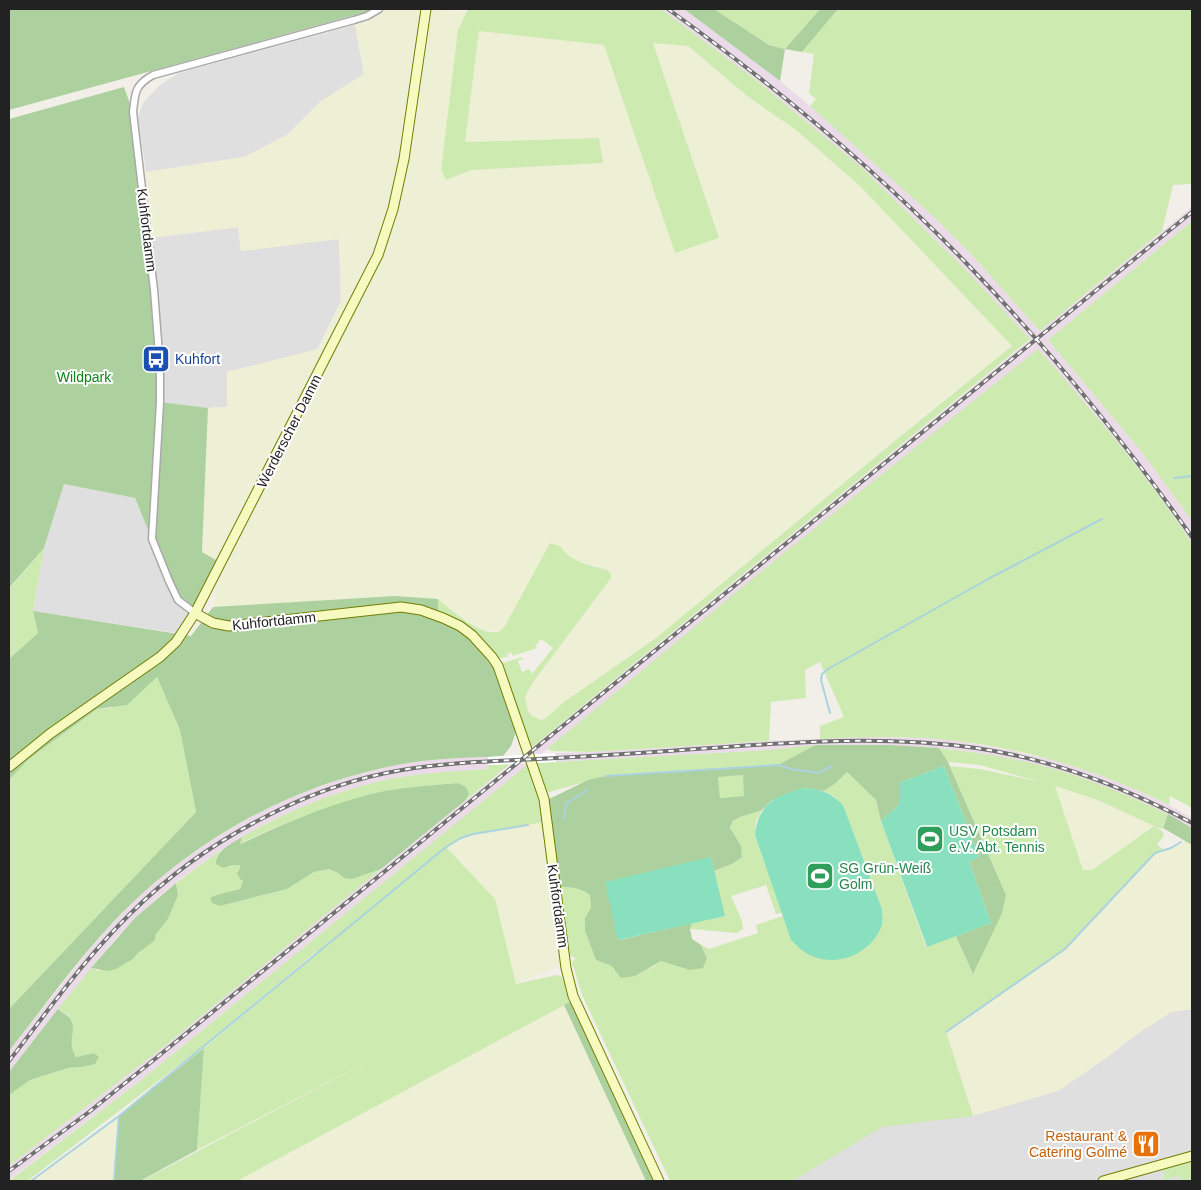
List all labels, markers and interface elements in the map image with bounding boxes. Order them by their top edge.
street label: Kuhfortdamm [134,187,160,273]
bus stop icon: Kuhfort [141,344,171,374]
place label: Kuhfort [175,351,220,367]
park label: Wildpark [57,369,112,385]
street label: Werderscher Damm [253,372,325,490]
street label: Kuhfortdamm [231,609,317,633]
place label: USV Potsdam e.V. Abt. Tennis [949,823,1045,855]
sports icon: USV Potsdam e.V. Abt. Tennis [915,824,945,854]
place label: SG Grün-Weiß Golm [839,860,931,892]
sports icon: SG Grün-Weiß Golm [805,861,835,891]
street label: Kuhfortdamm [544,863,572,949]
place label: Restaurant & Catering Golmé [1029,1128,1128,1160]
restaurant icon: Restaurant & Catering Golmé [1131,1129,1161,1159]

